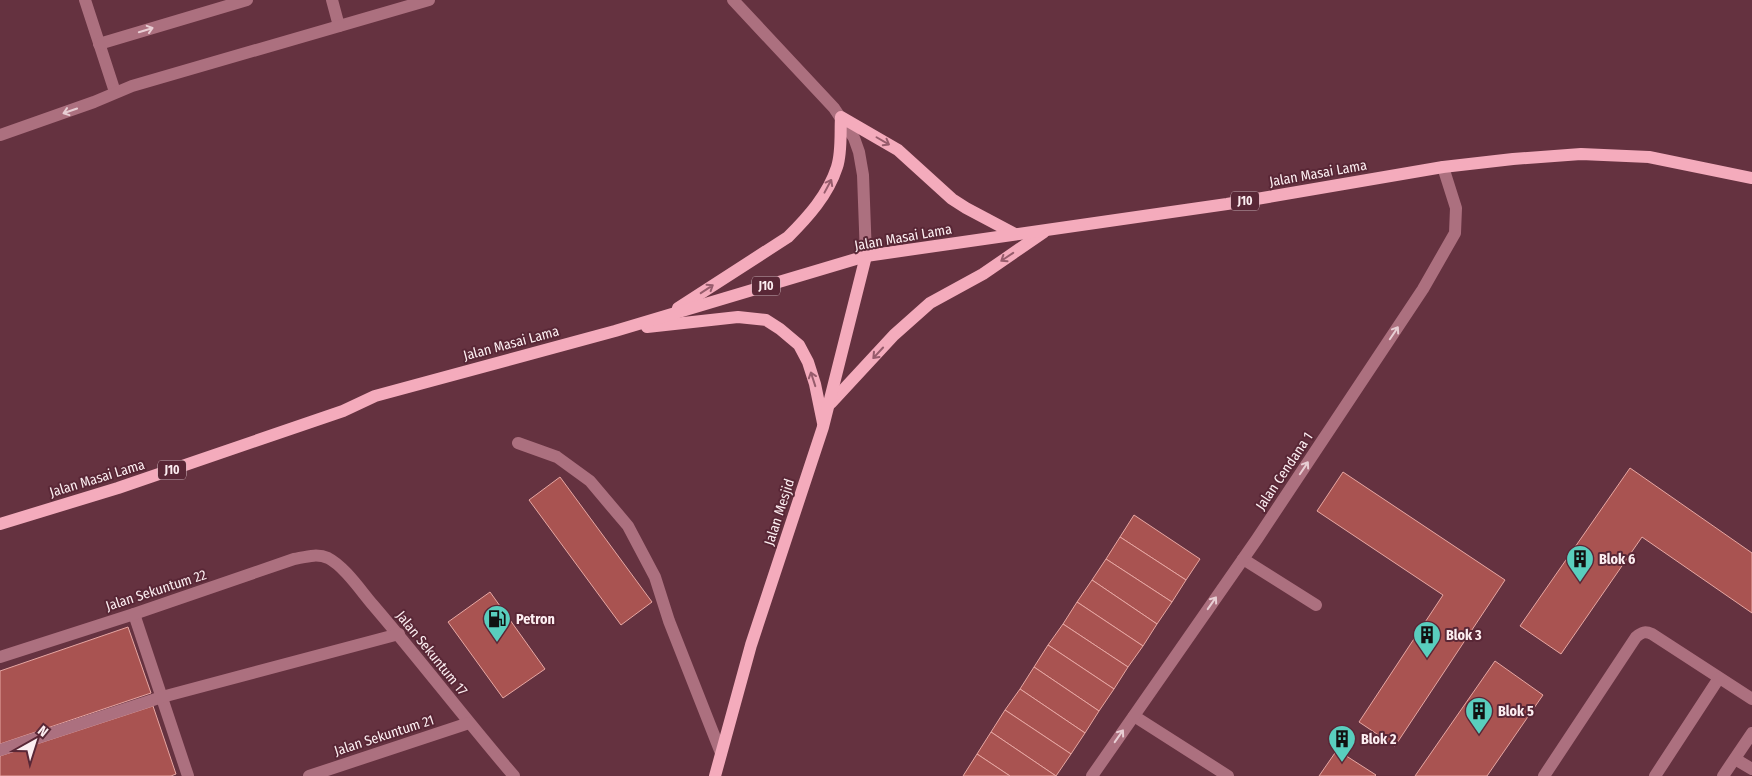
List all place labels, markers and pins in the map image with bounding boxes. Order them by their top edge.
building icon: Blok 6 [1565,544,1595,583]
place label: Blok 6 [1599,551,1635,568]
fuel station icon: Petron [482,604,512,643]
place label: Petron [516,611,555,628]
building icon: Blok 3 [1412,620,1442,659]
place label: Blok 3 [1446,627,1482,644]
building icon: Blok 5 [1464,696,1494,735]
place label: Blok 5 [1498,703,1534,720]
building icon: Blok 2 [1327,724,1357,763]
place label: Blok 2 [1361,731,1397,748]

